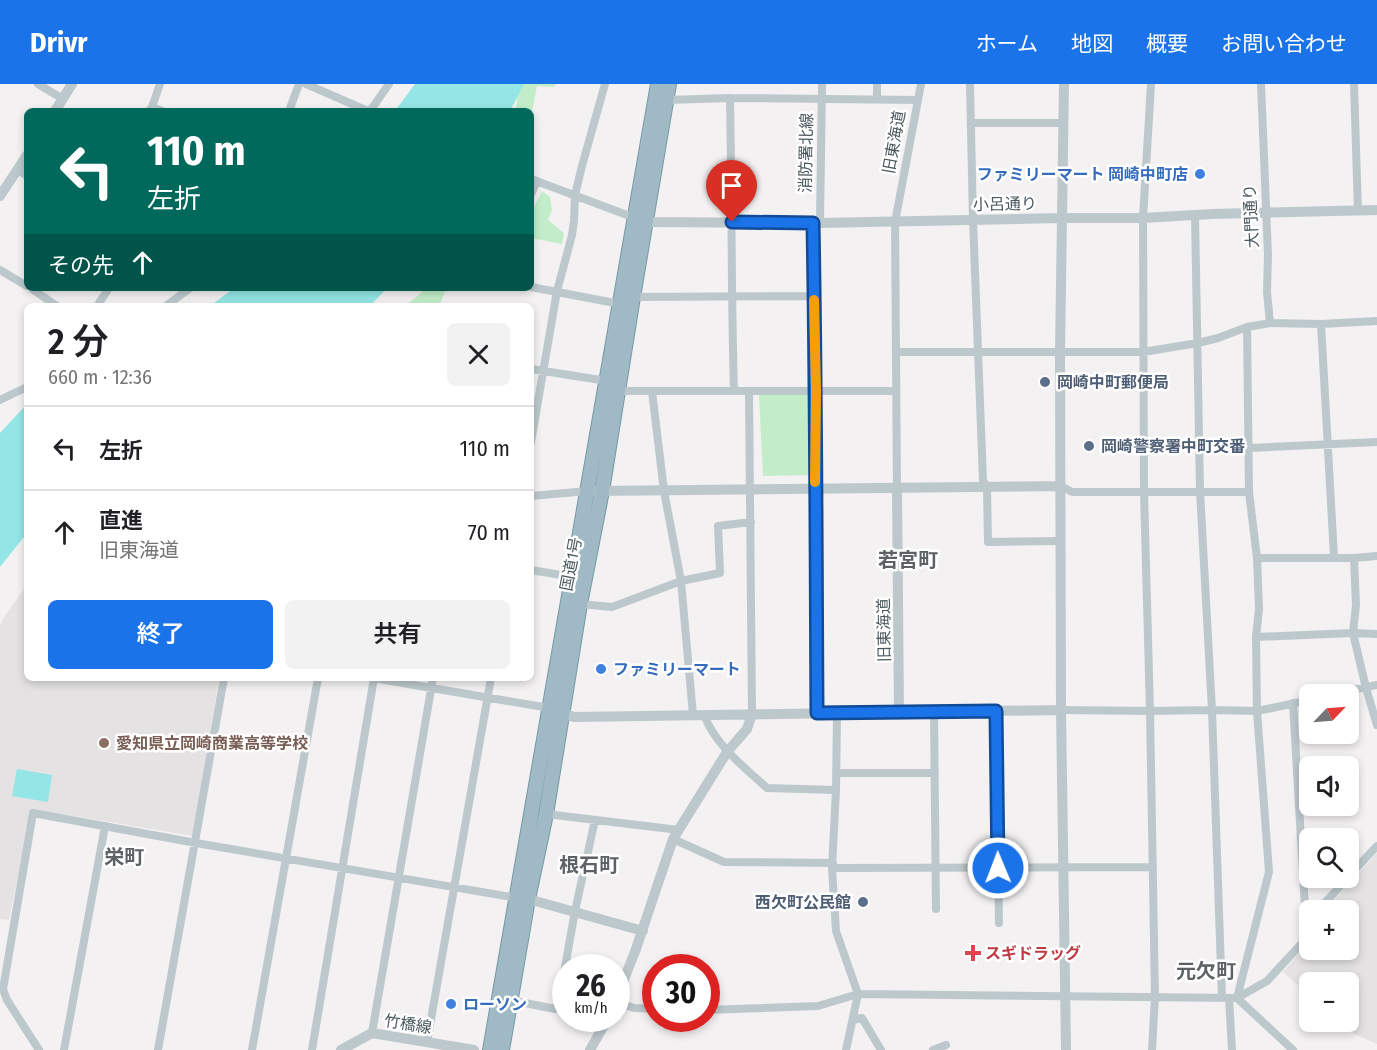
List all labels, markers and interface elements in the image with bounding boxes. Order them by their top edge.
text: Drivr [30,26,88,59]
text: ホーム [976,31,1038,57]
text: 地図 [1071,31,1113,57]
text: 概要 [1146,31,1188,57]
text: お問い合わせ [1221,31,1347,57]
street label: 旧東海道 [879,109,909,175]
street label: 消防署北線 [796,113,816,193]
text: 110 m [147,126,246,176]
icon: left [48,132,126,210]
pin [706,160,757,222]
place label: ファミリーマート 岡崎中町店 [977,165,1188,184]
marker: ファミリーマート 岡崎中町店 [1193,167,1207,181]
icon: arrive [715,169,748,202]
text: 左折 [147,183,201,215]
street label: 大門通り [1240,184,1262,248]
street label: 小呂通り [973,194,1037,214]
icon: ahead [126,246,159,279]
text: その先 [48,252,114,279]
text: 2 分 [48,320,108,364]
button: close [447,323,510,386]
text: 660 m · 12:36 [48,365,152,389]
place label: 岡崎中町郵便局 [1057,373,1169,392]
marker: 岡崎中町郵便局 [1038,375,1052,389]
icon: left [48,432,81,465]
text: 110 m [460,435,510,462]
text: 左折 [99,437,143,464]
place label: 岡崎警察署中町交番 [1101,437,1245,456]
marker: 岡崎警察署中町交番 [1082,439,1096,453]
text: 直進 [99,507,143,534]
icon: ahead [48,516,81,549]
text: 70 m [468,519,510,546]
street label: 国道1号 [556,536,586,592]
text: 旧東海道 [99,538,179,562]
district label: 若宮町 [878,548,938,572]
street label: 旧東海道 [874,598,894,662]
button: 終了 [48,600,273,669]
button: 共有 [285,600,510,669]
place label: ファミリーマート [613,660,741,679]
marker: ファミリーマート [594,662,608,676]
north arrow [1299,684,1359,744]
map controls [1299,684,1359,1032]
place label: 愛知県立岡崎商業高等学校 [116,734,308,753]
marker: 愛知県立岡崎商業高等学校 [97,736,111,750]
button: sound [1299,756,1359,816]
button: search [1299,828,1359,888]
position arrow [966,836,1030,900]
district label: 栄町 [104,845,144,869]
district label: 根石町 [559,853,619,877]
place label: 西欠町公民館 [755,893,851,912]
marker: 西欠町公民館 [856,895,870,909]
button: + [1299,900,1359,960]
place label: スギドラッグ [985,944,1081,963]
marker: スギドラッグ [966,946,980,960]
speed limit sign: 30 [642,954,720,1032]
district label: 元欠町 [1176,959,1236,983]
text: 26 [576,968,606,1004]
button: − [1299,972,1359,1032]
place label: ローソン [463,995,527,1014]
marker: ローソン [444,997,458,1011]
text: km/h [574,999,608,1017]
street label: 竹橋線 [383,1011,433,1037]

